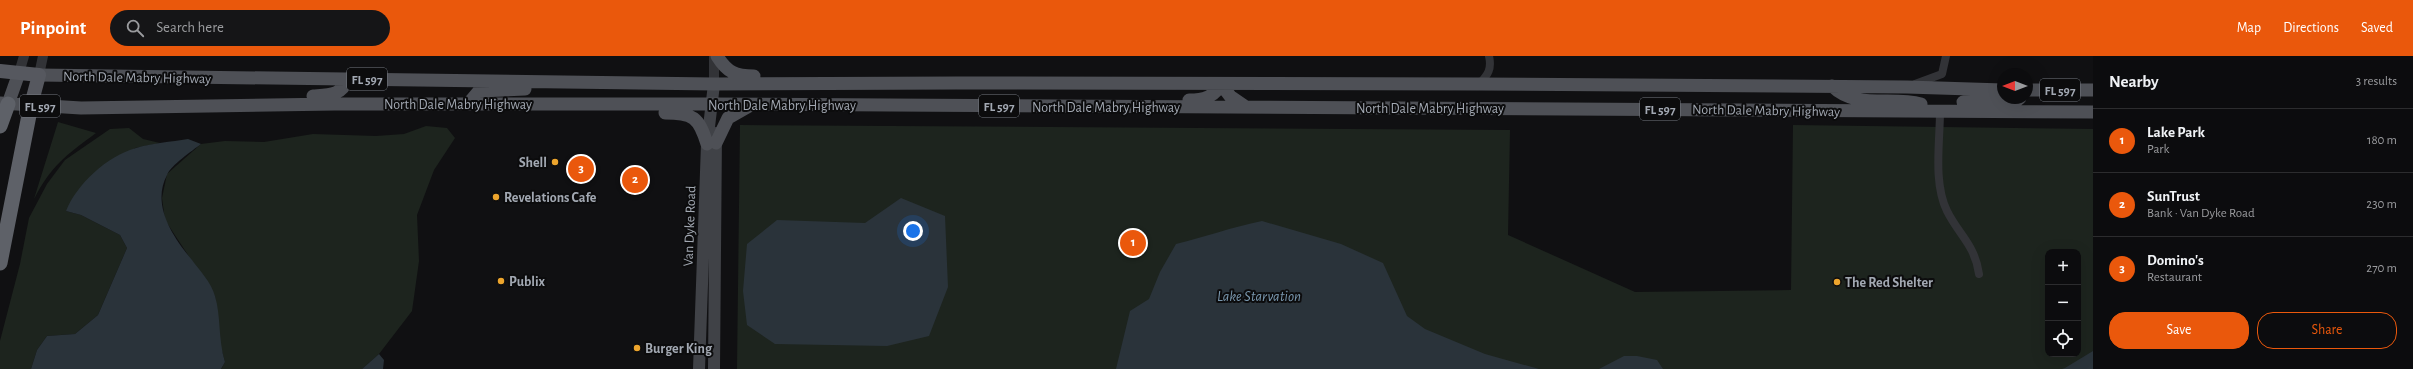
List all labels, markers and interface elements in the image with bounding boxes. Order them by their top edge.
search box [110,10,390,46]
icon: search [124,17,146,39]
text: Pinpoint [20,19,86,38]
text: Search here [156,20,224,35]
text: Map [2237,21,2261,35]
text: Directions [2283,21,2339,35]
text: Saved [2361,21,2393,35]
road number: FL 597 [347,68,387,90]
north arrow [1997,68,2033,104]
street label: North Dale Mabry Highway [63,70,211,86]
text: Nearby [2109,73,2159,90]
text: 3 results [2356,75,2397,88]
road number: FL 597 [2040,79,2080,101]
road number: FL 597 [20,95,60,117]
road number: FL 597 [979,95,1019,117]
street label: North Dale Mabry Highway [384,98,532,112]
road number: FL 597 [1640,98,1680,120]
street label: North Dale Mabry Highway [708,99,856,113]
street label: North Dale Mabry Highway [1032,101,1180,115]
street label: North Dale Mabry Highway [1356,102,1504,116]
street label: North Dale Mabry Highway [1692,103,1840,119]
text: Lake Park [2147,125,2205,140]
text: 1 [2120,134,2124,147]
text: 180 m [2367,134,2397,147]
text: Park [2147,143,2169,156]
pin: 3 [568,154,594,184]
place label: Shell [519,156,547,170]
marker: Shell [550,157,560,167]
pin: 2 [622,165,648,195]
street label: Van Dyke Road [682,185,698,267]
text: SunTrust [2147,189,2200,204]
place label: Revelations Cafe [504,191,597,205]
marker: Revelations Cafe [491,192,501,202]
text: 2 [2119,198,2125,211]
text: 230 m [2366,198,2397,211]
text: Bank · Van Dyke Road [2147,207,2255,220]
your location [903,221,923,241]
pin: 1 [1120,228,1146,258]
map controls [2045,249,2081,357]
button: + [2045,249,2081,285]
text: Domino's [2147,253,2204,268]
text: 3 [2119,262,2125,275]
text: 270 m [2366,262,2397,275]
text: Restaurant [2147,271,2202,284]
place label: Publix [509,275,546,289]
marker: Publix [496,276,506,286]
place label: The Red Shelter [1845,276,1933,290]
marker: The Red Shelter [1832,277,1842,287]
button: − [2045,285,2081,321]
water label: Lake Starvation [1217,289,1301,304]
button: Save [2109,312,2249,349]
button: Share [2257,312,2397,349]
button: locate [2045,321,2081,357]
place label: Burger King [645,342,713,356]
marker: Burger King [632,343,642,353]

